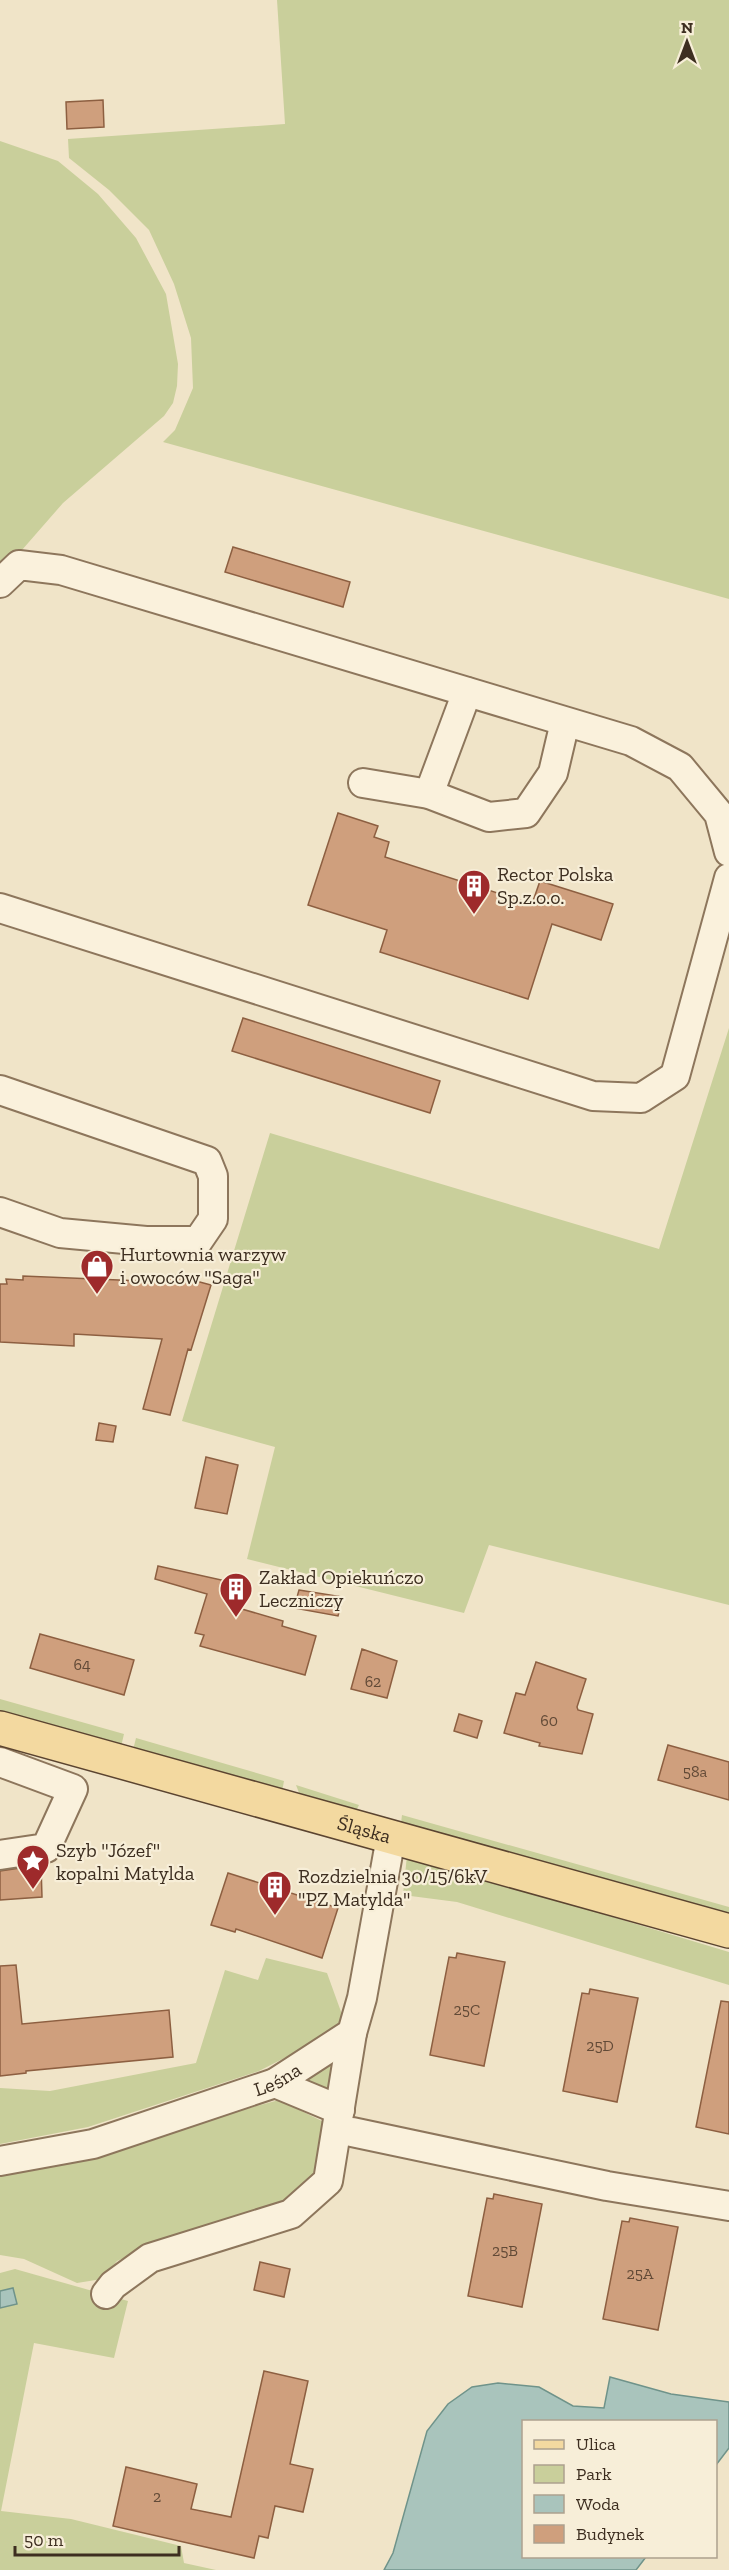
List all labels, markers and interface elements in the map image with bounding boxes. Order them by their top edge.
north arrow [657,12,717,72]
text: N [681,18,693,37]
place label: Rector Polska Sp.z.o.o. [497,862,614,909]
building icon: Rector Polska Sp.z.o.o. [456,868,492,915]
place label: Hurtownia warzyw i owoców "Saga" [120,1242,287,1289]
shop icon: Hurtownia warzyw i owoców "Saga" [79,1248,115,1295]
place label: Zakład Opiekuńczo Leczniczy [259,1565,424,1612]
building icon: Zakład Opiekuńczo Leczniczy [218,1571,254,1618]
house number: 64 [73,1655,91,1674]
house number: 62 [365,1672,381,1691]
house number: 60 [540,1711,558,1730]
house number: 58a [683,1762,708,1781]
street label: Śląska [335,1811,394,1848]
place label: Szyb "Józef" kopalni Matylda [56,1838,195,1885]
place icon: Szyb "Józef" kopalni Matylda [15,1843,51,1890]
place label: Rozdzielnia 30/15/6kV "PZ Matylda" [298,1864,487,1911]
building icon: Rozdzielnia 30/15/6kV "PZ Matylda" [257,1869,293,1916]
house number: 25C [454,2000,480,2019]
house number: 25D [586,2036,614,2055]
street label: Leśna [251,2057,306,2101]
house number: 25B [492,2241,518,2260]
house number: 25A [627,2264,654,2283]
legend [522,2420,717,2558]
text: Ulica [576,2433,616,2455]
text: Park [576,2463,612,2485]
house number: 2 [153,2487,161,2506]
text: Woda [576,2493,620,2515]
scale bar [15,2519,178,2557]
text: Budynek [576,2523,645,2545]
text: 50 m [24,2529,64,2551]

